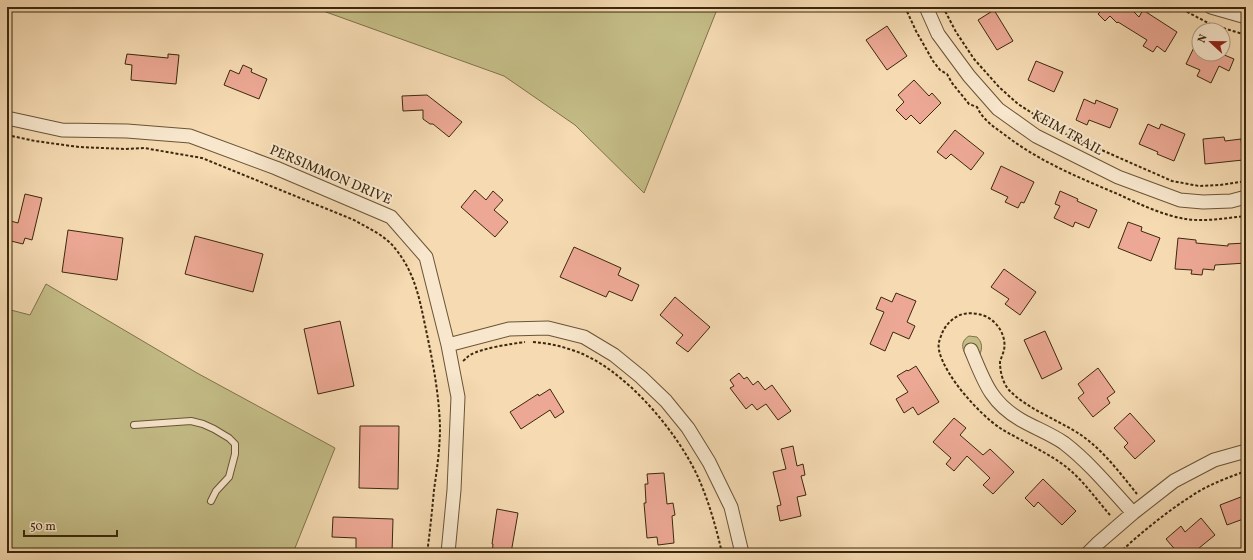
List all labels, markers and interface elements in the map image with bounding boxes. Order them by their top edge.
north arrow [1191,22,1231,62]
text: N [1195,32,1212,45]
street label: KEIM TRAIL [1028,106,1106,161]
street label: PERSIMMON DRIVE [266,141,394,210]
scale bar [24,512,117,538]
text: 50 m [30,519,56,535]

